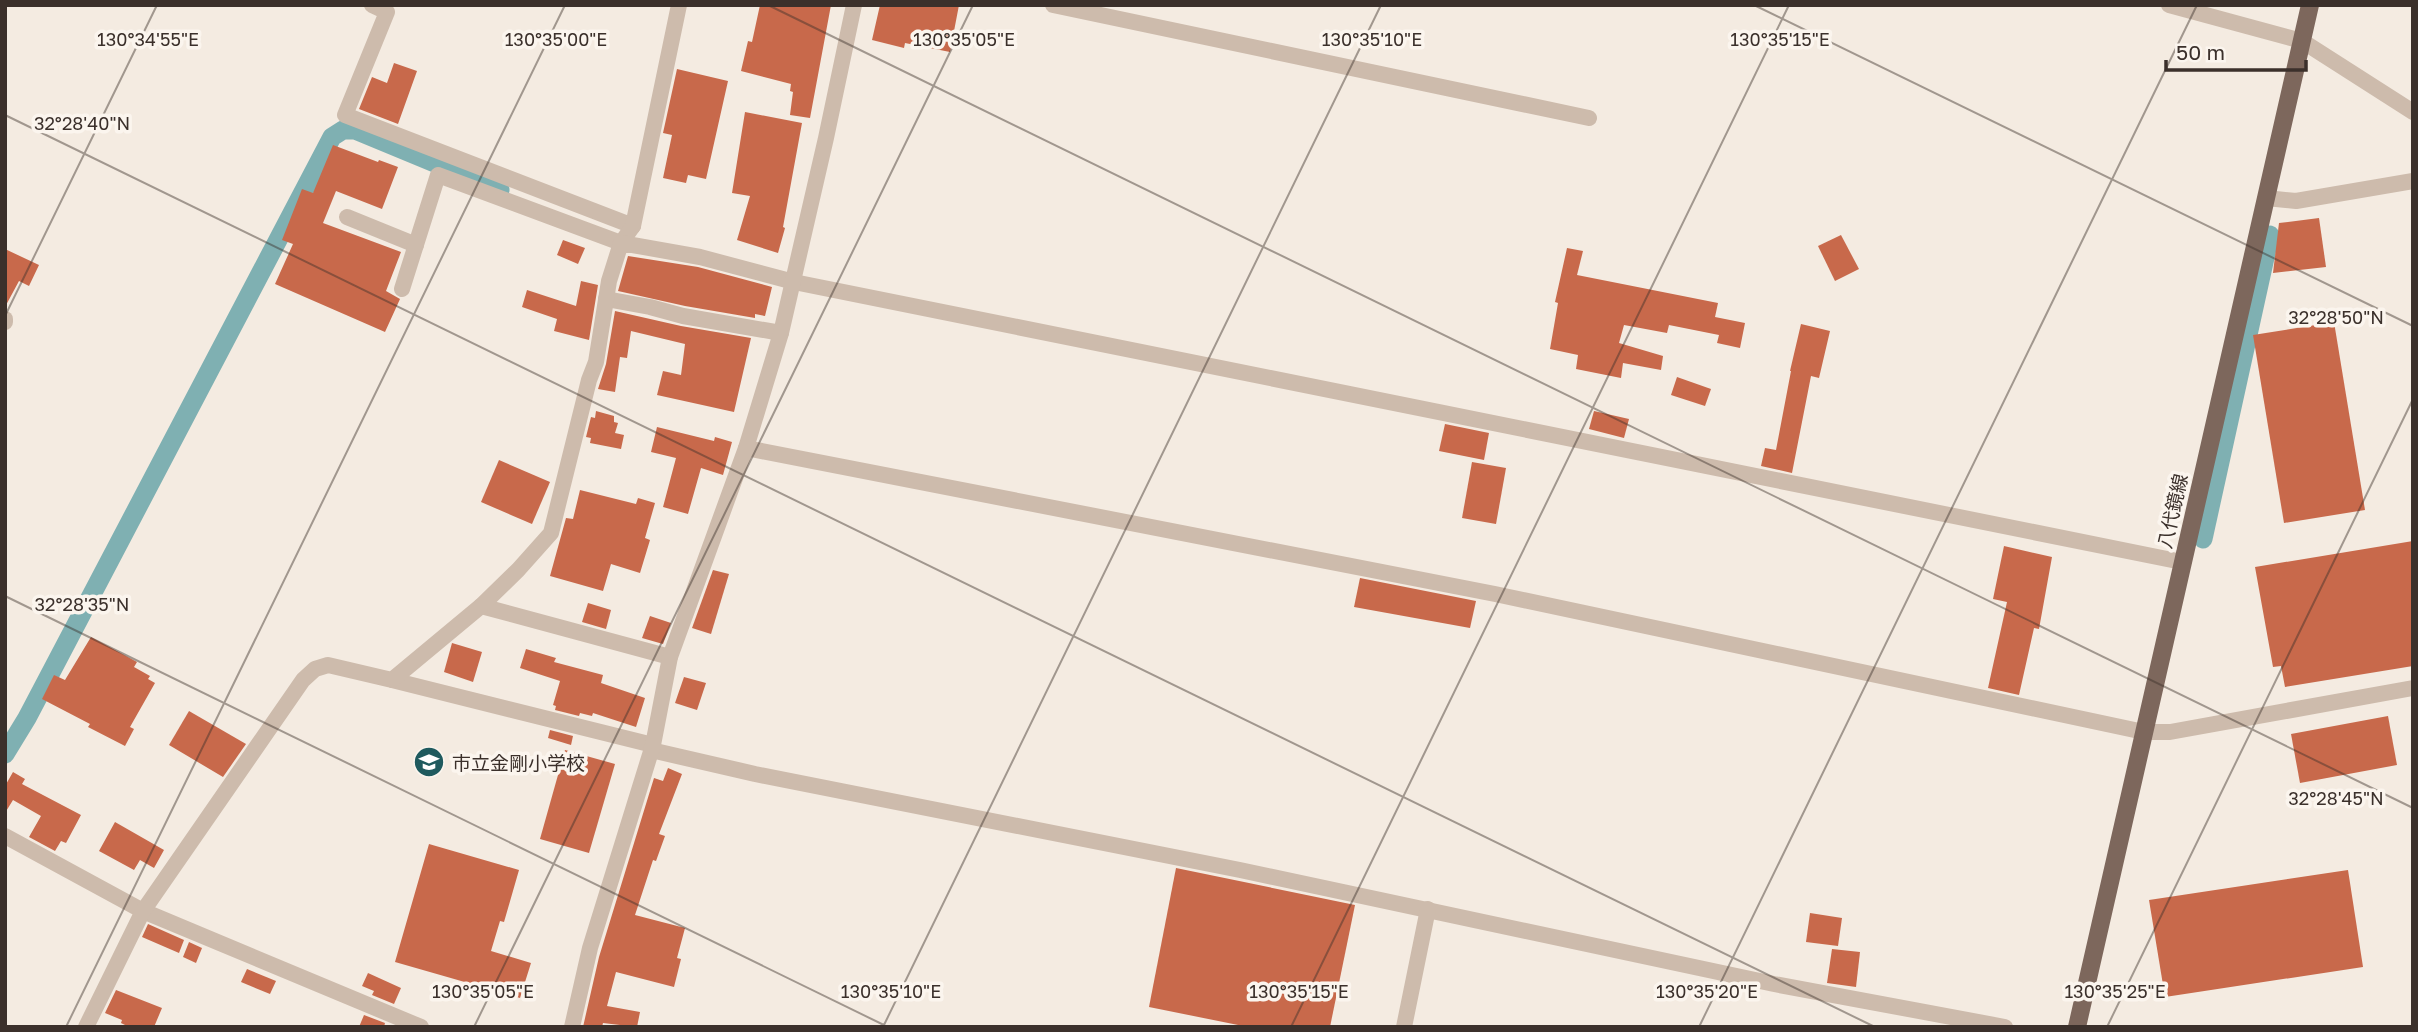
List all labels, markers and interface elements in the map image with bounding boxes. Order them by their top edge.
text: 130°34'55"E [97,28,199,50]
text: 130°35'00"E [505,28,607,50]
text: 130°35'05"E [913,28,1015,50]
text: 130°35'10"E [1322,28,1422,50]
text: 130°35'15"E [1730,28,1830,50]
scale bar [2166,28,2306,72]
text: 50 m [2176,39,2225,65]
text: 32°28'40"N [34,112,130,134]
text: 32°28'50"N [2288,306,2384,328]
street label: 八代鏡線 [2152,471,2192,551]
text: 32°28'35"N [34,593,130,615]
school or university icon: 市立金剛小学校 [412,745,446,779]
place label: 市立金剛小学校 [452,751,585,774]
text: 32°28'45"N [2288,787,2384,809]
text: 130°35'05"E [432,980,534,1002]
text: 130°35'10"E [841,980,941,1002]
text: 130°35'15"E [1249,980,1349,1002]
text: 130°35'20"E [1656,980,1758,1002]
text: 130°35'25"E [2064,980,2166,1002]

